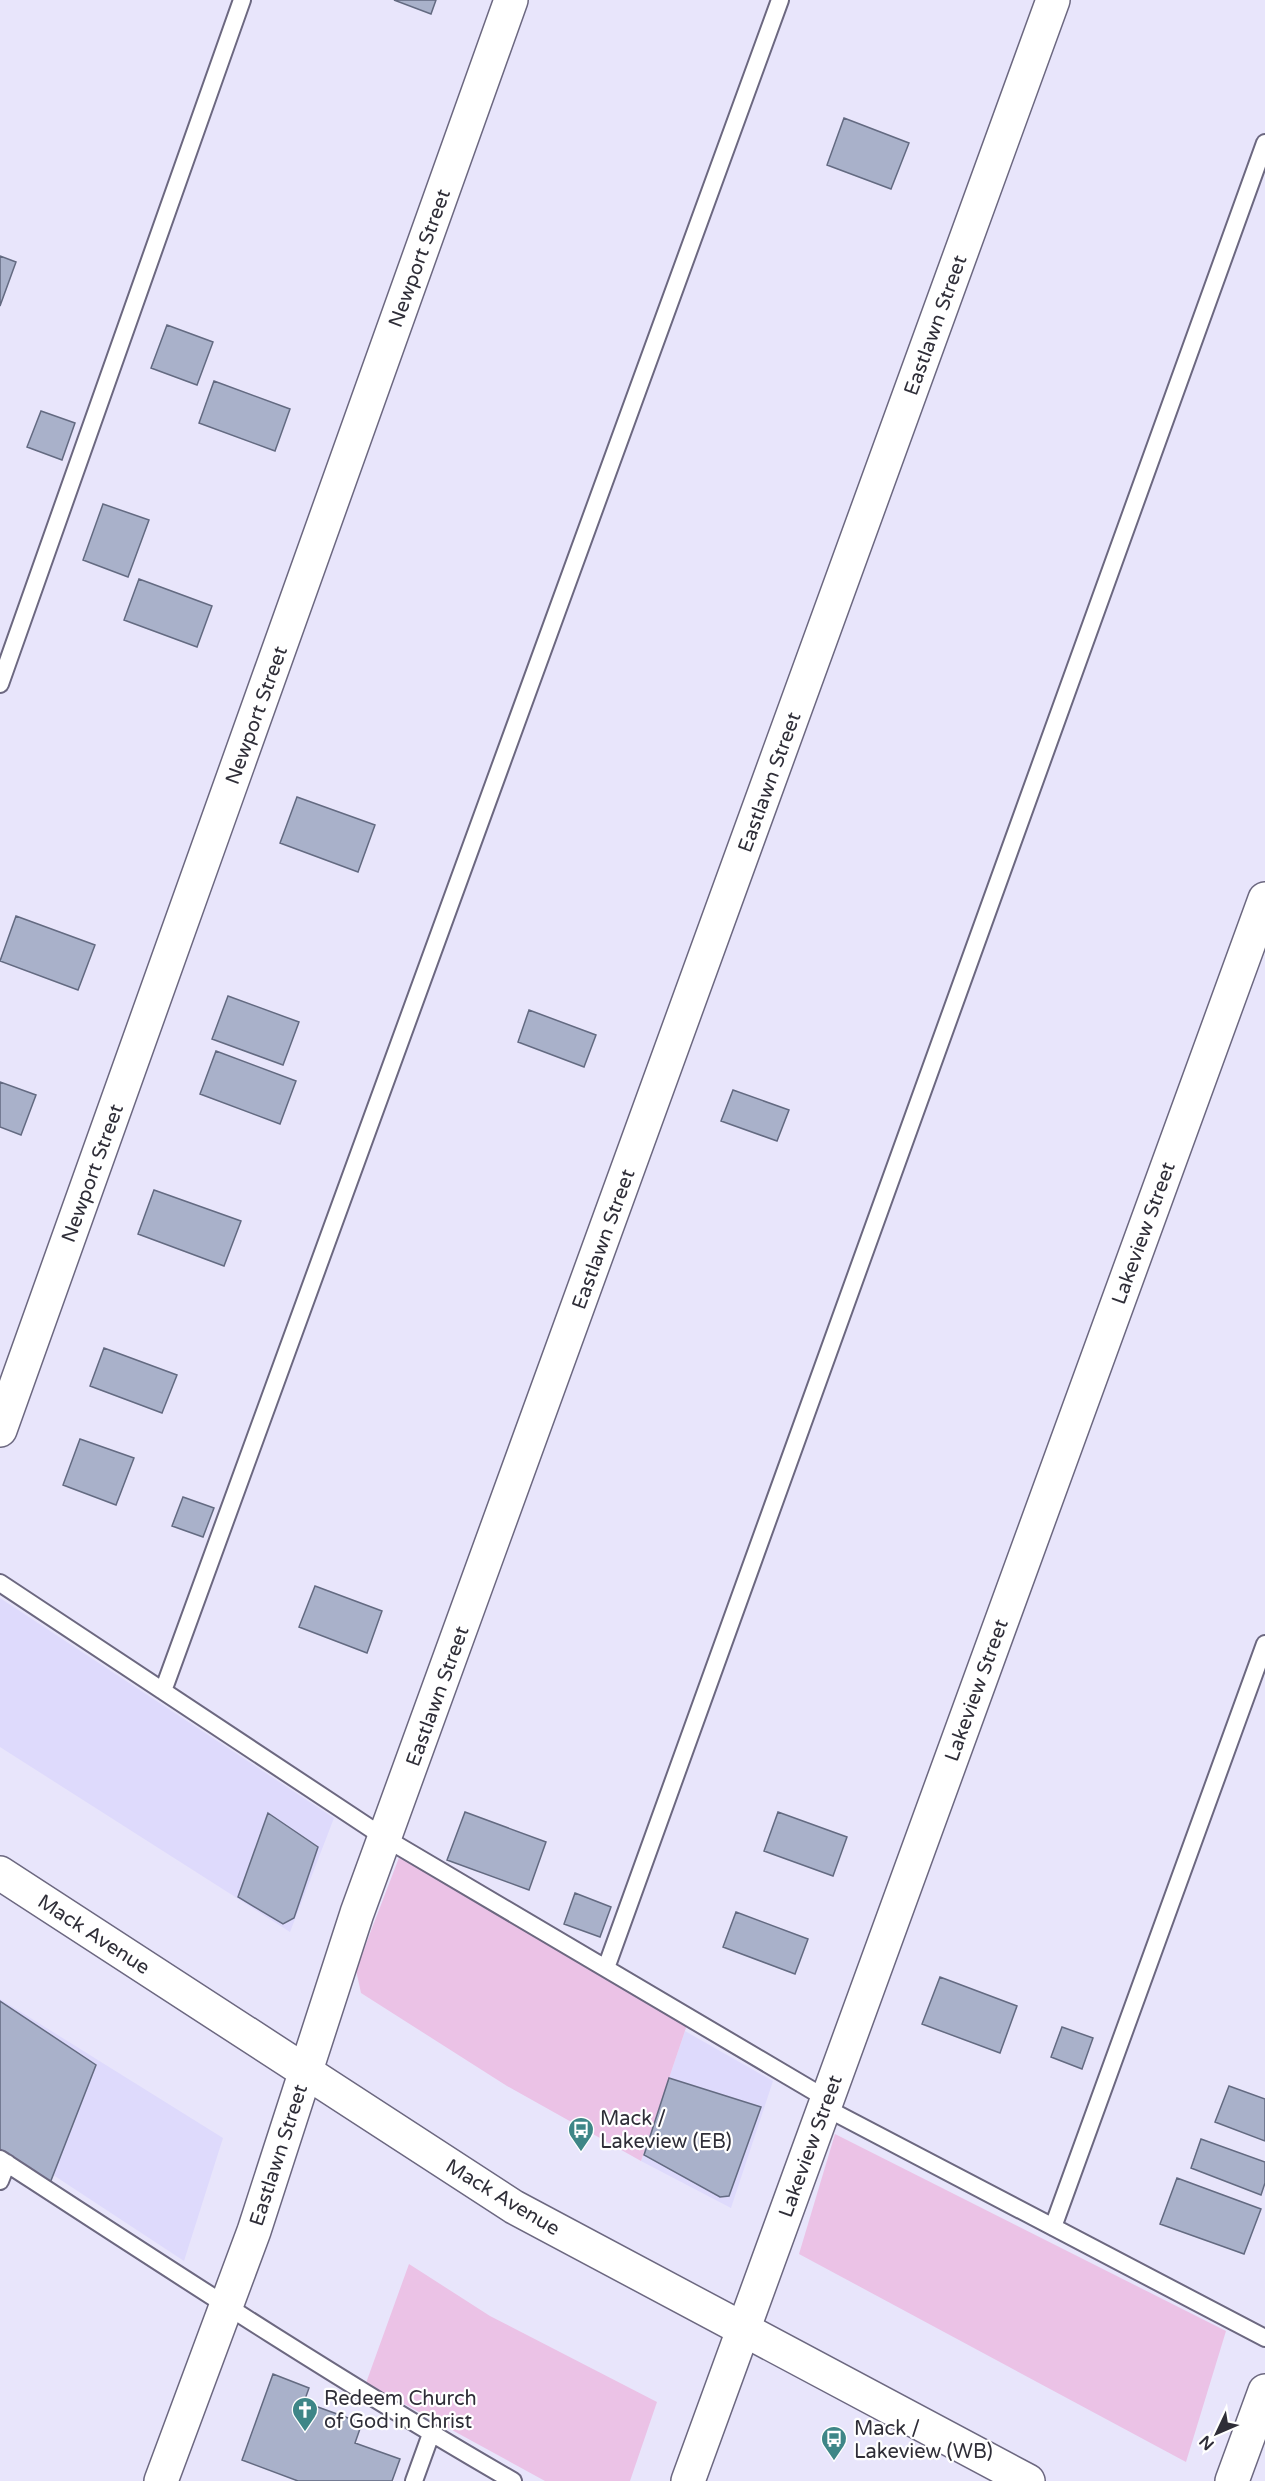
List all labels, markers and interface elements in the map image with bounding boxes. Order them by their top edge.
street label: Newport Street [384,186,456,331]
street label: Eastlawn Street [899,252,973,399]
street label: Newport Street [221,643,293,788]
street label: Eastlawn Street [733,709,807,856]
street label: Newport Street [57,1101,129,1246]
street label: Lakeview Street [1107,1159,1181,1308]
street label: Eastlawn Street [567,1166,641,1313]
street label: Lakeview Street [940,1616,1014,1765]
street label: Eastlawn Street [401,1623,475,1770]
street label: Mack Avenue [33,1890,154,1980]
street label: Lakeview Street [774,2072,848,2221]
street label: Eastlawn Street [245,2081,313,2229]
place label: Mack / Lakeview (EB) [600,2107,732,2154]
bus stop icon: Mack / Lakeview (EB) [566,2115,596,2153]
street label: Mack Avenue [441,2154,564,2241]
place label: Redeem Church of God in Christ [324,2387,477,2434]
church icon: Redeem Church of God in Christ [290,2395,320,2433]
north arrow [1187,2403,1247,2463]
place label: Mack / Lakeview (WB) [854,2417,993,2464]
bus stop icon: Mack / Lakeview (WB) [819,2424,849,2462]
text: N [1195,2431,1219,2454]

